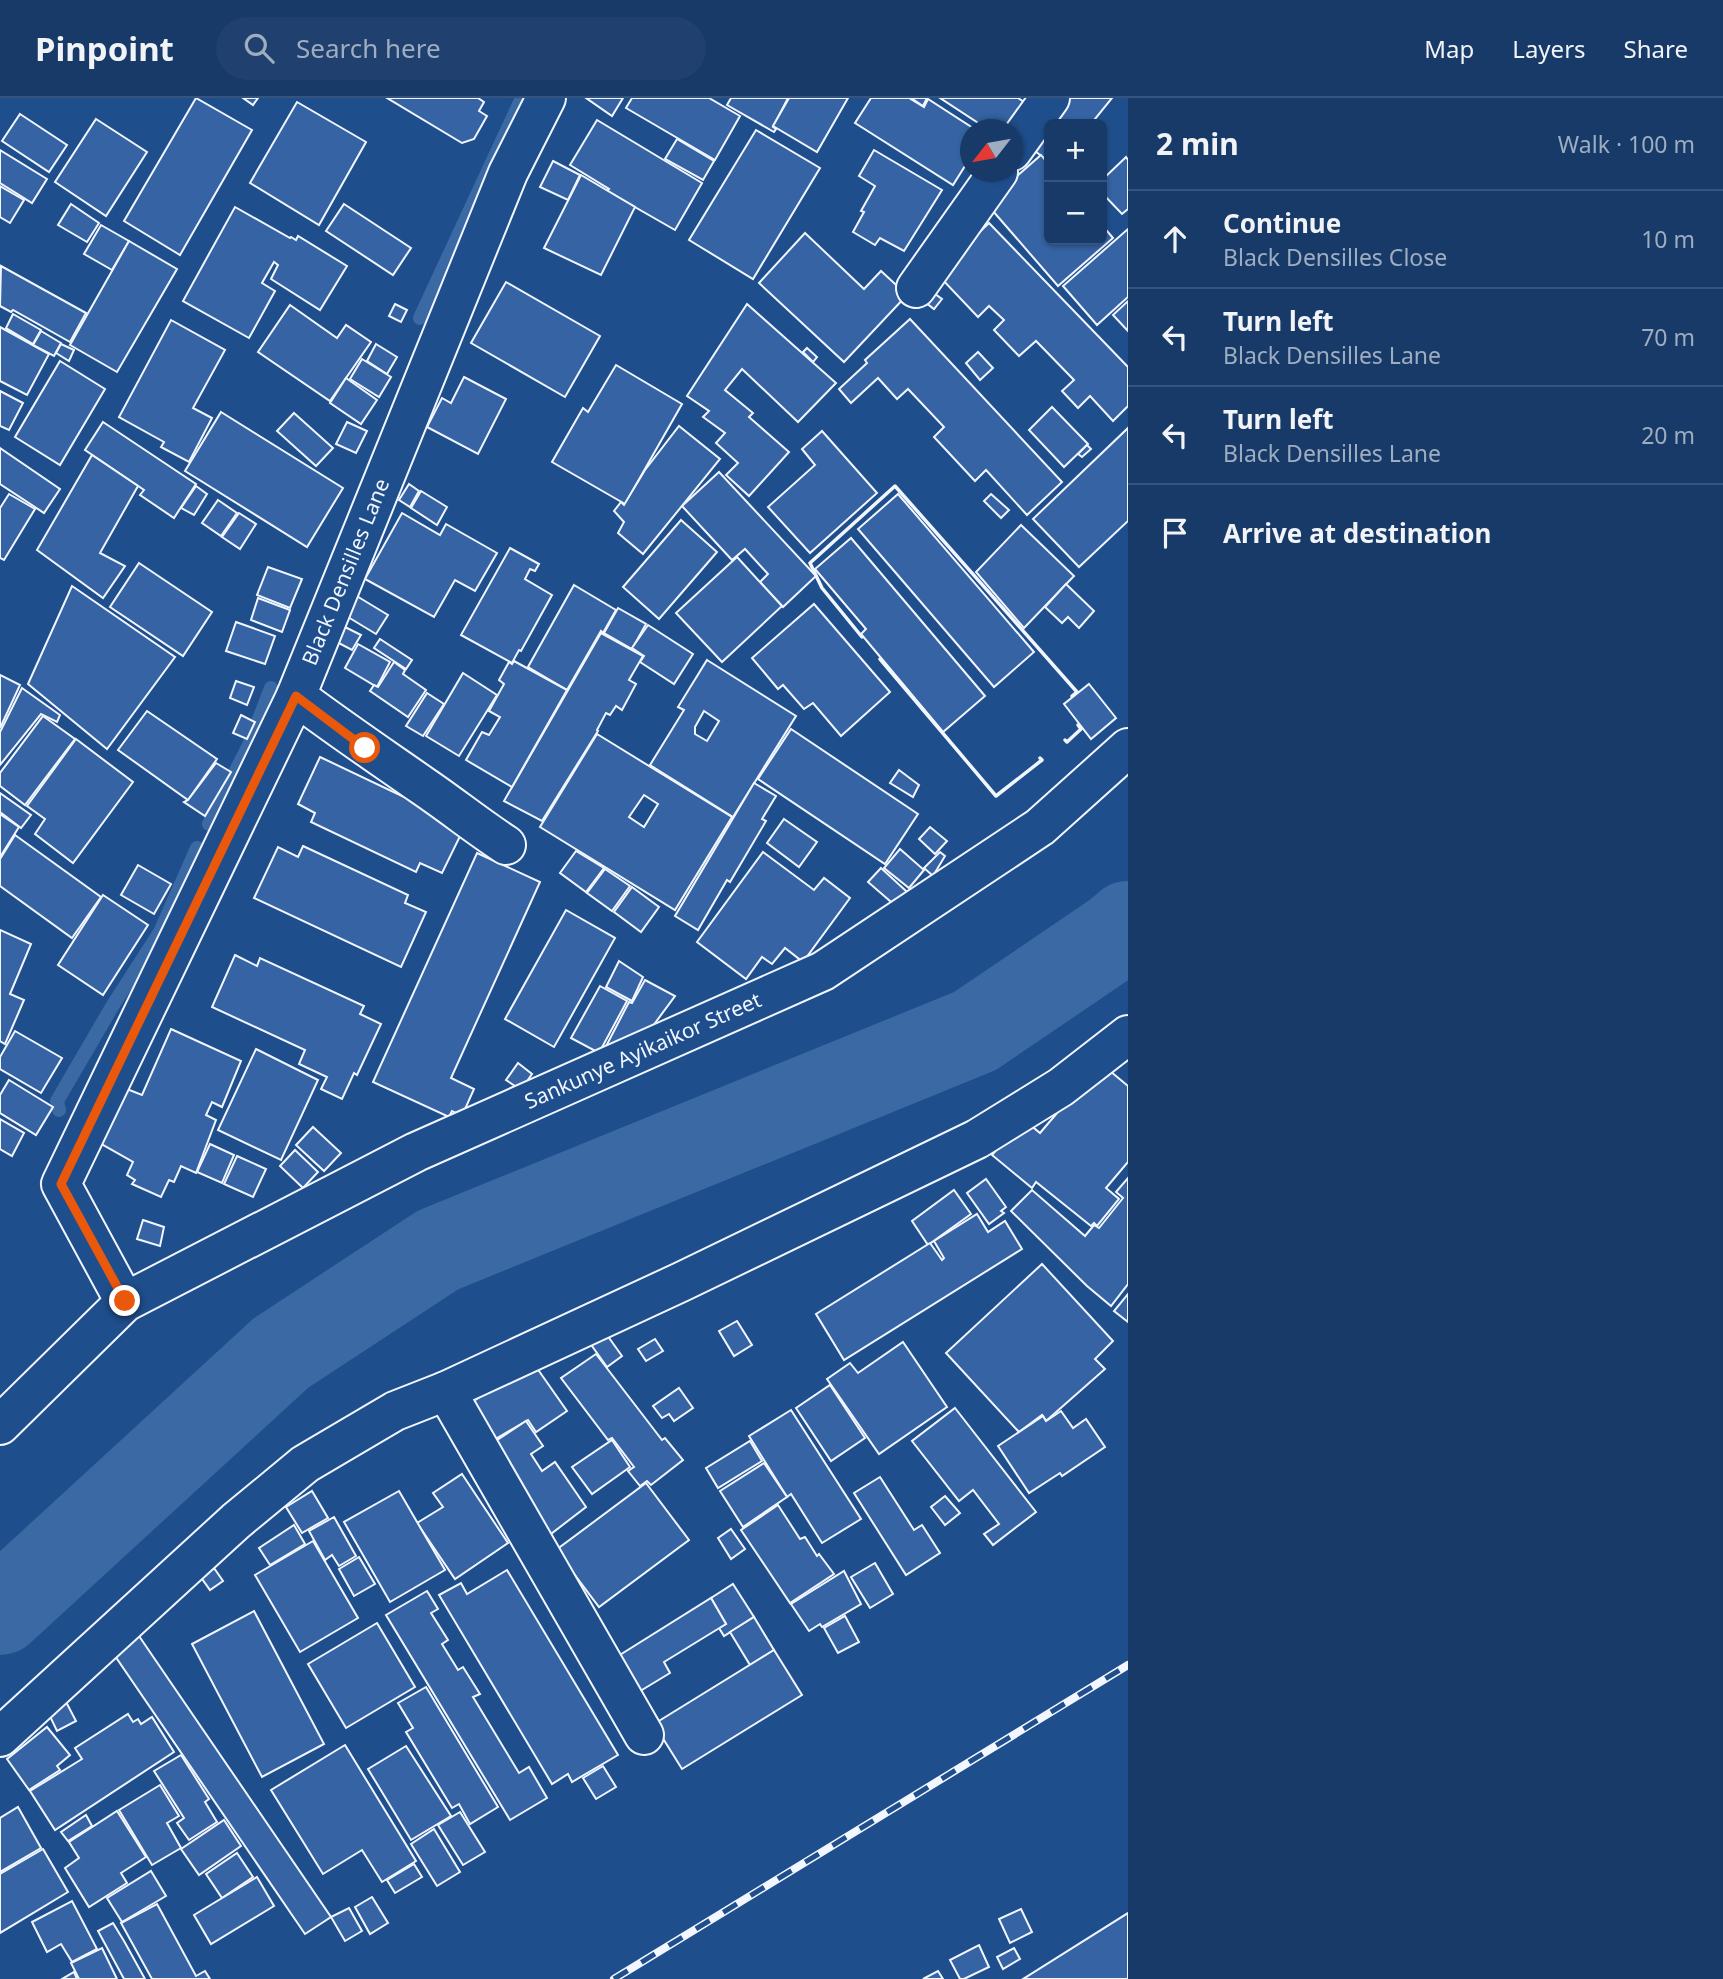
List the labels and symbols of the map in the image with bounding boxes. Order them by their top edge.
north arrow [960,119,1023,182]
street label: Black Densilles Lane [295,474,395,669]
route start [349,732,380,763]
street label: Sankunye Ayikaikor Street [520,985,766,1115]
route end [109,1285,140,1316]

